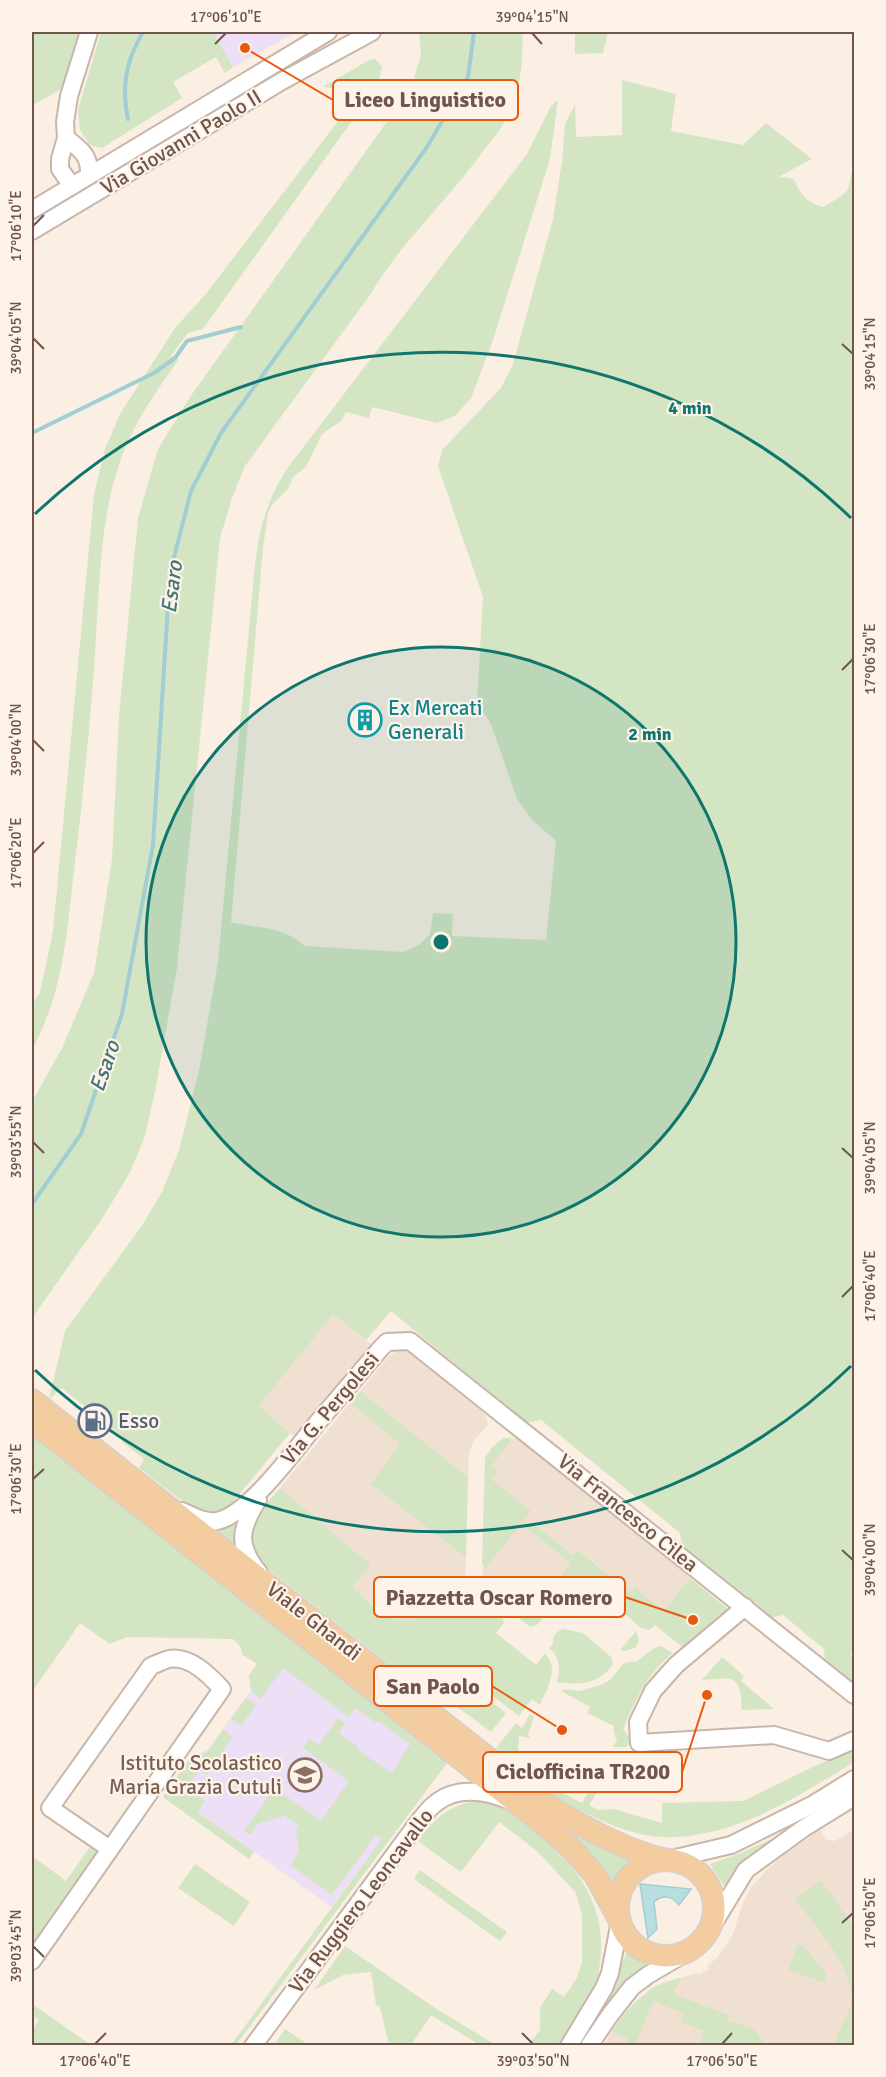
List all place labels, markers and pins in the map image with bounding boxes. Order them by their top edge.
callout: Liceo Linguistico [333,80,518,120]
place label: Ex Mercati Generali [388,695,483,745]
building icon: Ex Mercati Generali [347,702,383,738]
centre of rings [431,932,451,952]
fuel station icon: Esso [77,1403,113,1439]
place label: Esso [118,1408,159,1434]
callout: Piazzetta Oscar Romero [374,1577,625,1617]
callout: San Paolo [374,1666,492,1706]
place label: Istituto Scolastico Maria Grazia Cutuli [109,1750,282,1800]
callout: Ciclofficina TR200 [483,1752,682,1792]
school or university icon: Istituto Scolastico Maria Grazia Cutuli [287,1757,323,1793]

